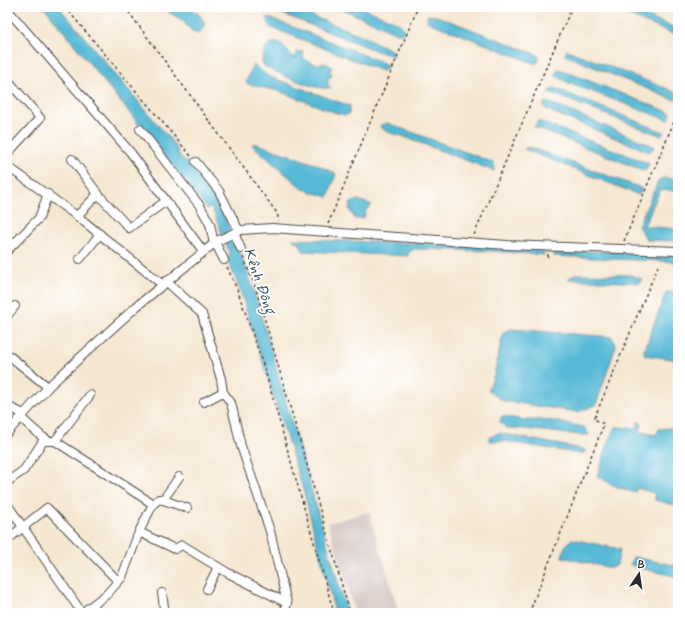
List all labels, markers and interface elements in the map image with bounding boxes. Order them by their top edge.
water label: Kênh Đông [236,245,280,319]
north arrow [619,554,659,594]
text: B [636,558,646,573]

